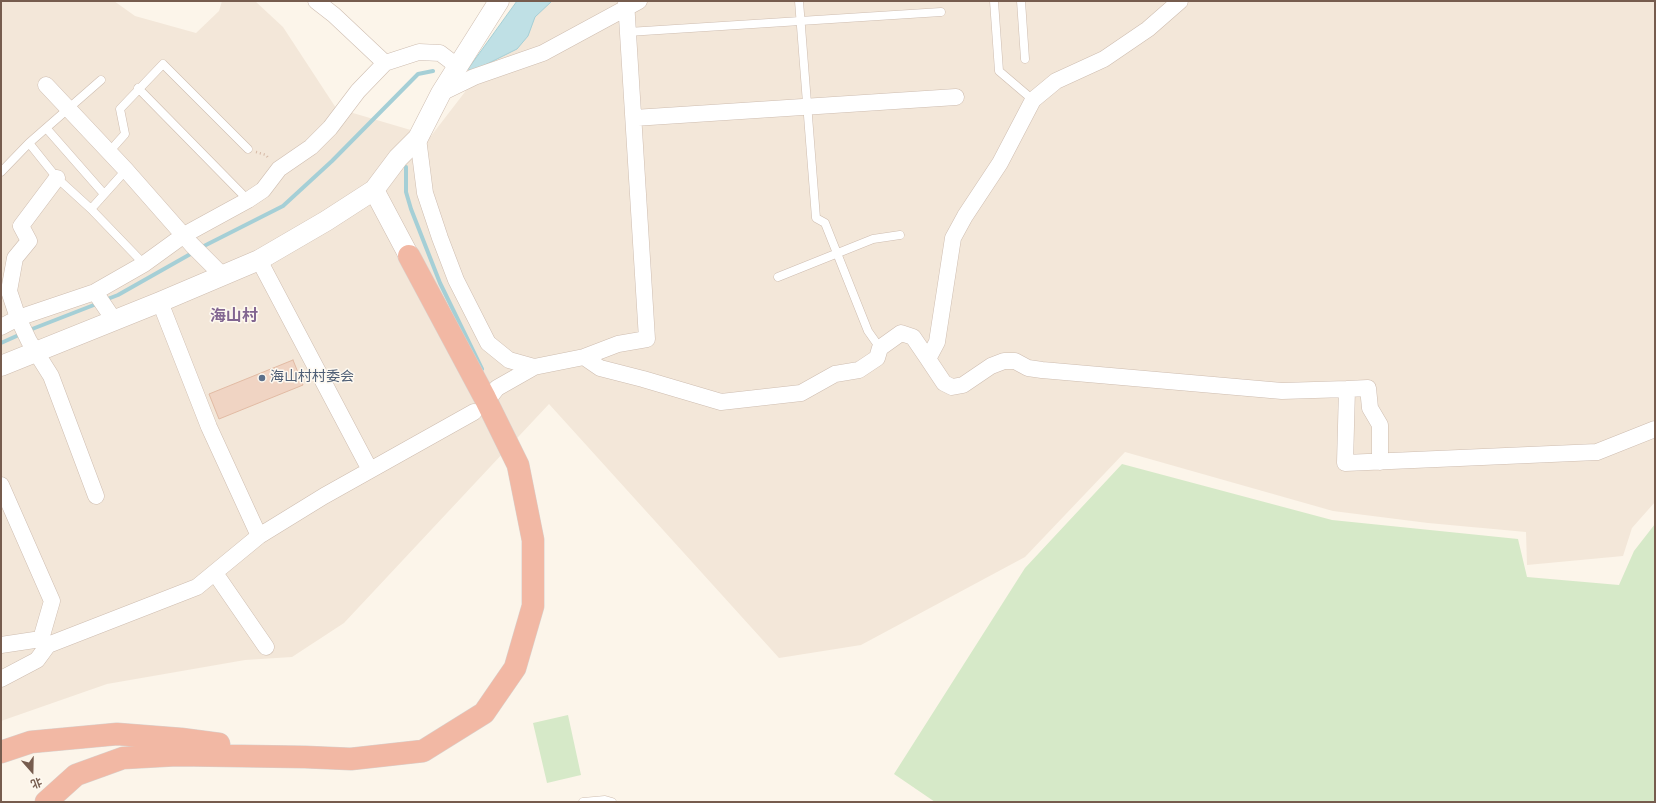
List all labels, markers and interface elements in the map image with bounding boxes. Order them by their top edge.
district label: 海山村 [210,307,258,327]
place label: 海山村村委会 [270,370,354,386]
marker: 海山村村委会 [257,373,267,383]
north arrow [12,751,52,791]
text: 北 [29,774,44,792]

